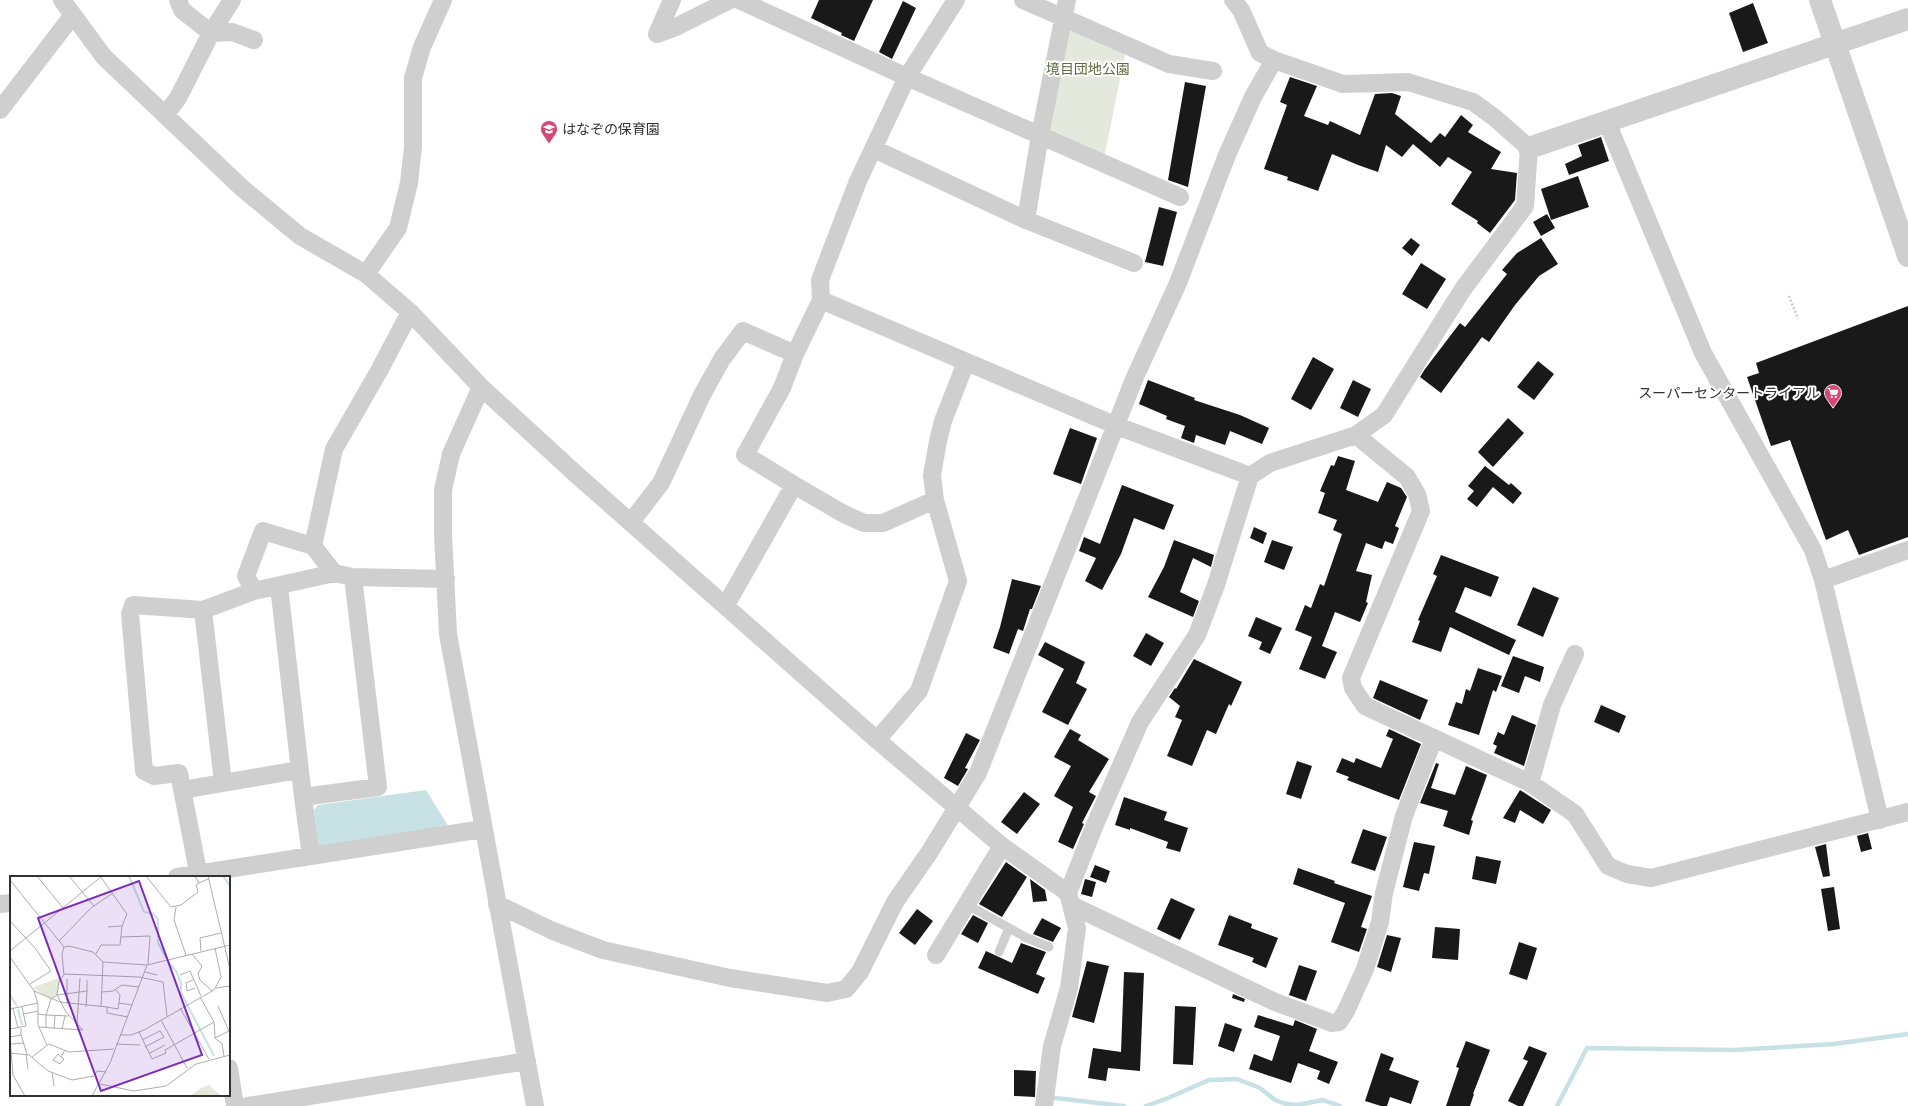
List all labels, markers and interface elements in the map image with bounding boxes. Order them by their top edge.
park label: 境目団地公園 [1046,61,1130,77]
school or university icon: はなぞの保育園 [539,119,559,144]
place label: はなぞの保育園 [562,121,660,137]
supermarket icon: スーパーセンタートライアル [1823,383,1843,408]
place label: スーパーセンタートライアル [1638,385,1820,401]
inset map [10,876,230,1096]

